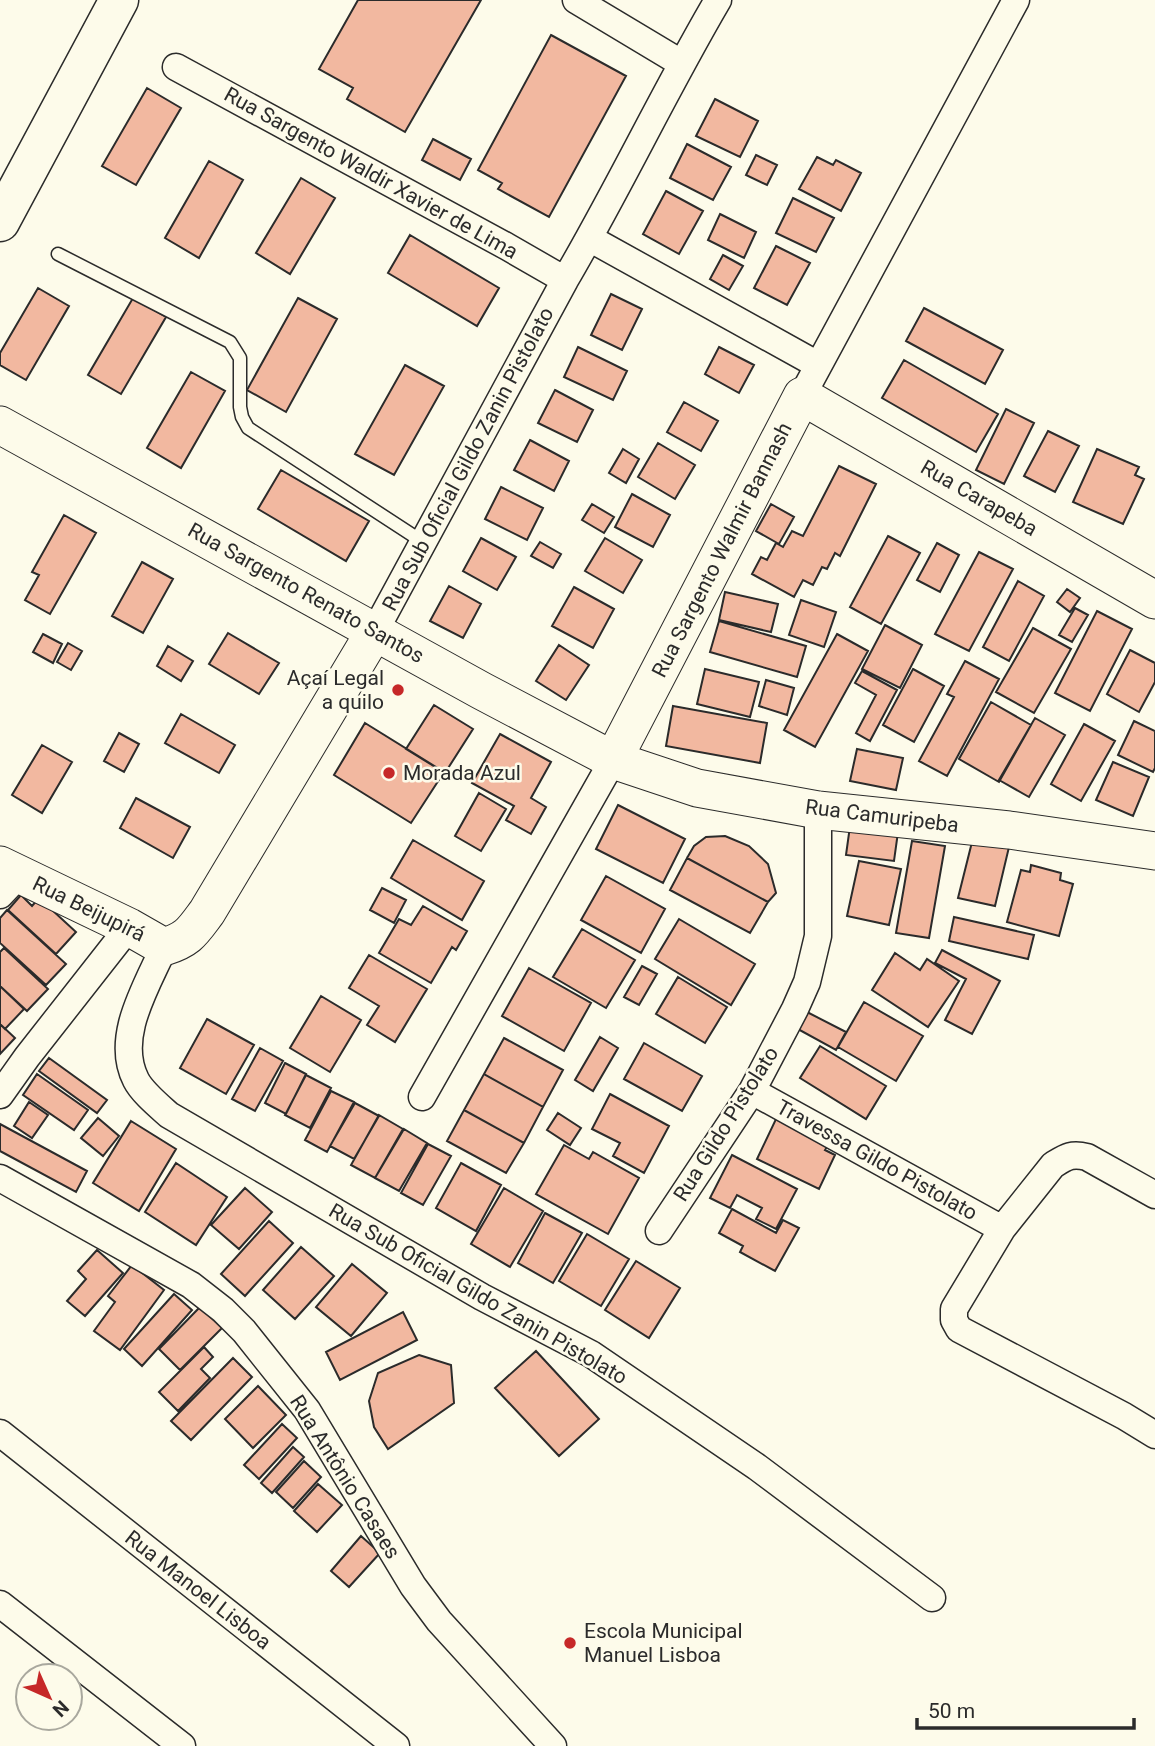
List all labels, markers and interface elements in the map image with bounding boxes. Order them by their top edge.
street label: Rua Sargento Waldir Xavier de Lima [220,82,522,264]
street label: Rua Sub Oficial Gildo Zanin Pistolato [378,303,558,615]
street label: Rua Sargento Walmir Bannash [647,419,797,681]
street label: Rua Carapeba [916,455,1042,541]
street label: Rua Sargento Renato Santos [184,518,428,668]
place label: Açaí Legal a quilo [287,666,384,714]
marker: Açaí Legal a quilo [390,682,406,698]
place label: Morada Azul [403,761,521,785]
marker: Morada Azul [381,765,397,781]
street label: Rua Camuripeba [804,795,960,837]
street label: Rua Beijupirá [29,871,149,947]
street label: Rua Gildo Pistolato [669,1042,783,1206]
street label: Travessa Gildo Pistolato [772,1095,982,1225]
street label: Rua Sub Oficial Gildo Zanin Pistolato [325,1199,631,1389]
street label: Rua Antônio Casaes [285,1391,405,1563]
street label: Rua Manoel Lisboa [120,1526,276,1654]
place label: Escola Municipal Manuel Lisboa [584,1619,743,1667]
marker: Escola Municipal Manuel Lisboa [562,1635,578,1651]
north arrow [14,1662,84,1732]
scale bar [917,1686,1134,1730]
text: N [48,1696,74,1722]
text: 50 m [928,1699,975,1723]

